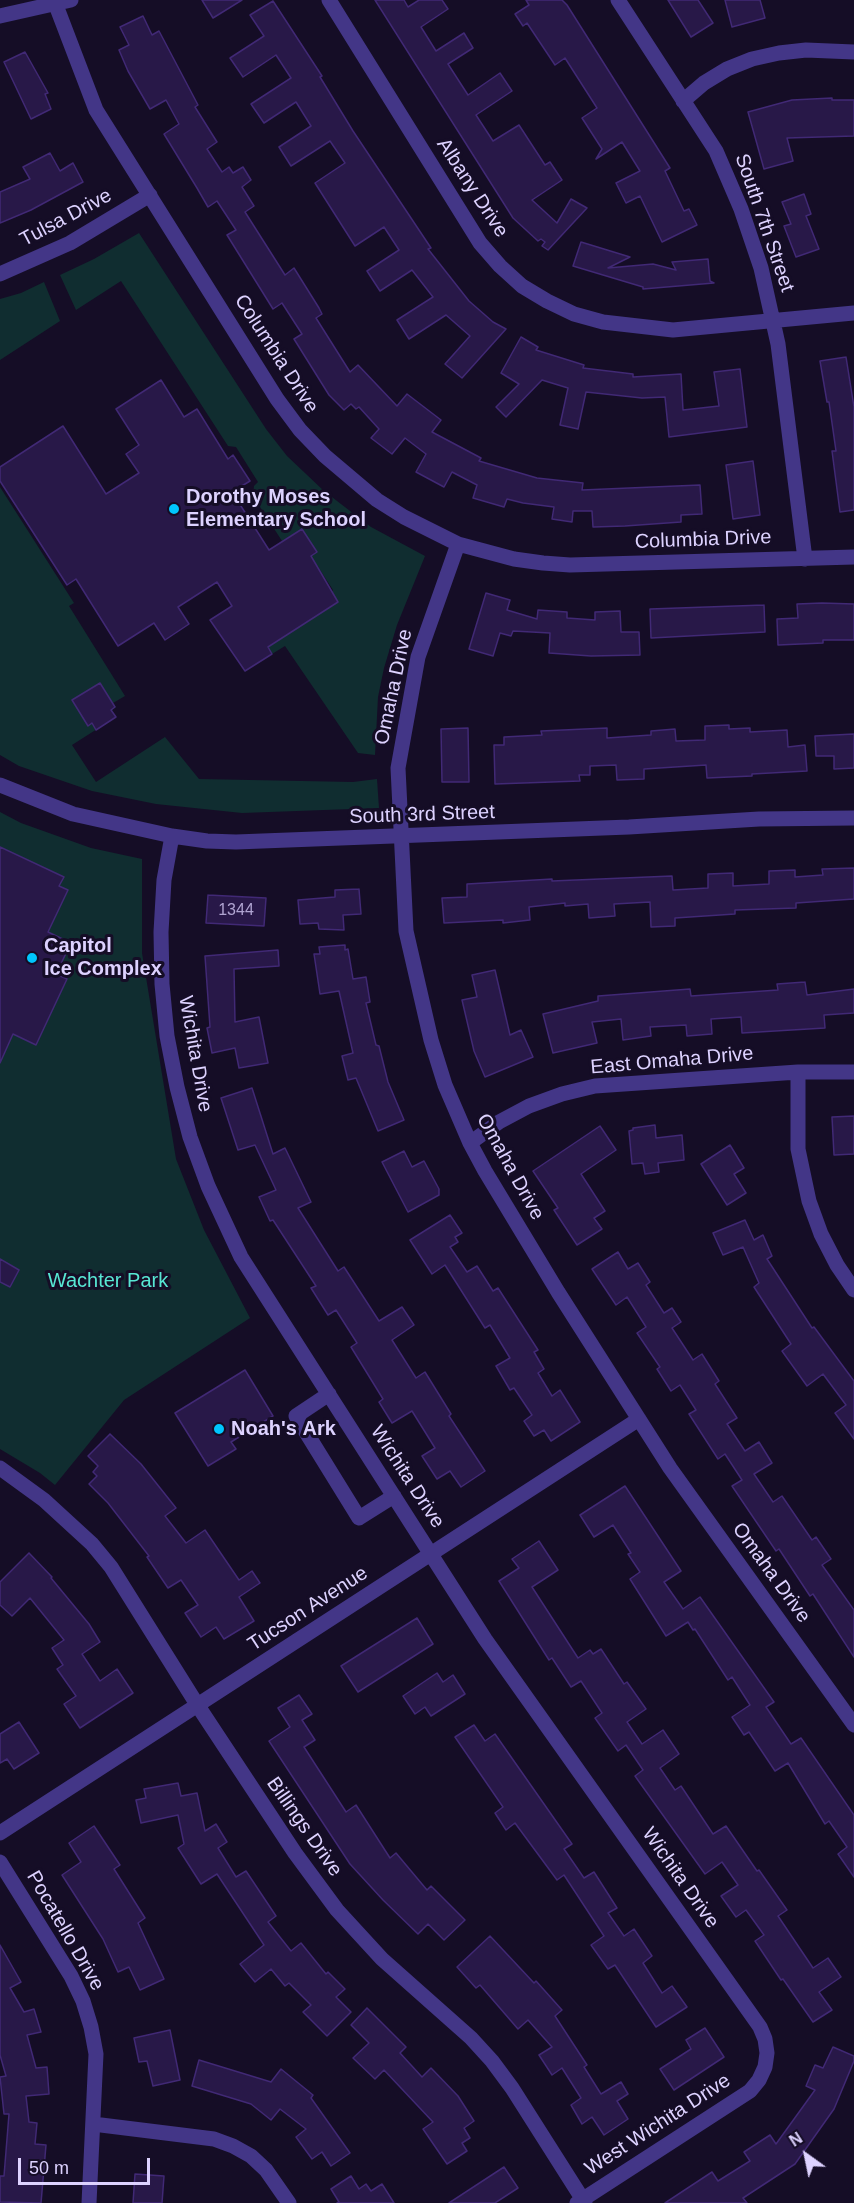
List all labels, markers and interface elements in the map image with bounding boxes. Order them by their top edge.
street label: Albany Drive [431,134,513,242]
street label: South 7th Street [729,151,799,295]
street label: Tulsa Drive [16,184,116,252]
street label: Columbia Drive [229,290,323,418]
place label: Dorothy Moses Elementary School [186,485,366,532]
marker: Dorothy Moses Elementary School [167,502,181,516]
street label: Columbia Drive [634,526,772,554]
street label: Omaha Drive [370,627,418,747]
street label: South 3rd Street [349,800,495,830]
house number: 1344 [218,901,254,921]
place label: Capitol Ice Complex [44,934,162,981]
marker: Capitol Ice Complex [25,951,39,965]
street label: Wichita Drive [173,994,217,1114]
street label: East Omaha Drive [590,1042,754,1080]
street label: Omaha Drive [471,1110,549,1224]
park label: Wachter Park [48,1269,168,1293]
place label: Noah's Ark [231,1417,336,1441]
street label: Wichita Drive [365,1421,449,1533]
marker: Noah's Ark [212,1422,226,1436]
street label: Omaha Drive [727,1518,815,1628]
street label: Tucson Avenue [244,1561,372,1657]
street label: Billings Drive [261,1773,347,1881]
street label: Wichita Drive [636,1823,724,1933]
street label: Pocatello Drive [21,1867,109,1995]
street label: West Wichita Drive [581,2069,735,2181]
north arrow [776,2125,836,2185]
text: N [786,2129,805,2150]
scale bar [21,2146,153,2184]
text: 50 m [29,2158,69,2178]

